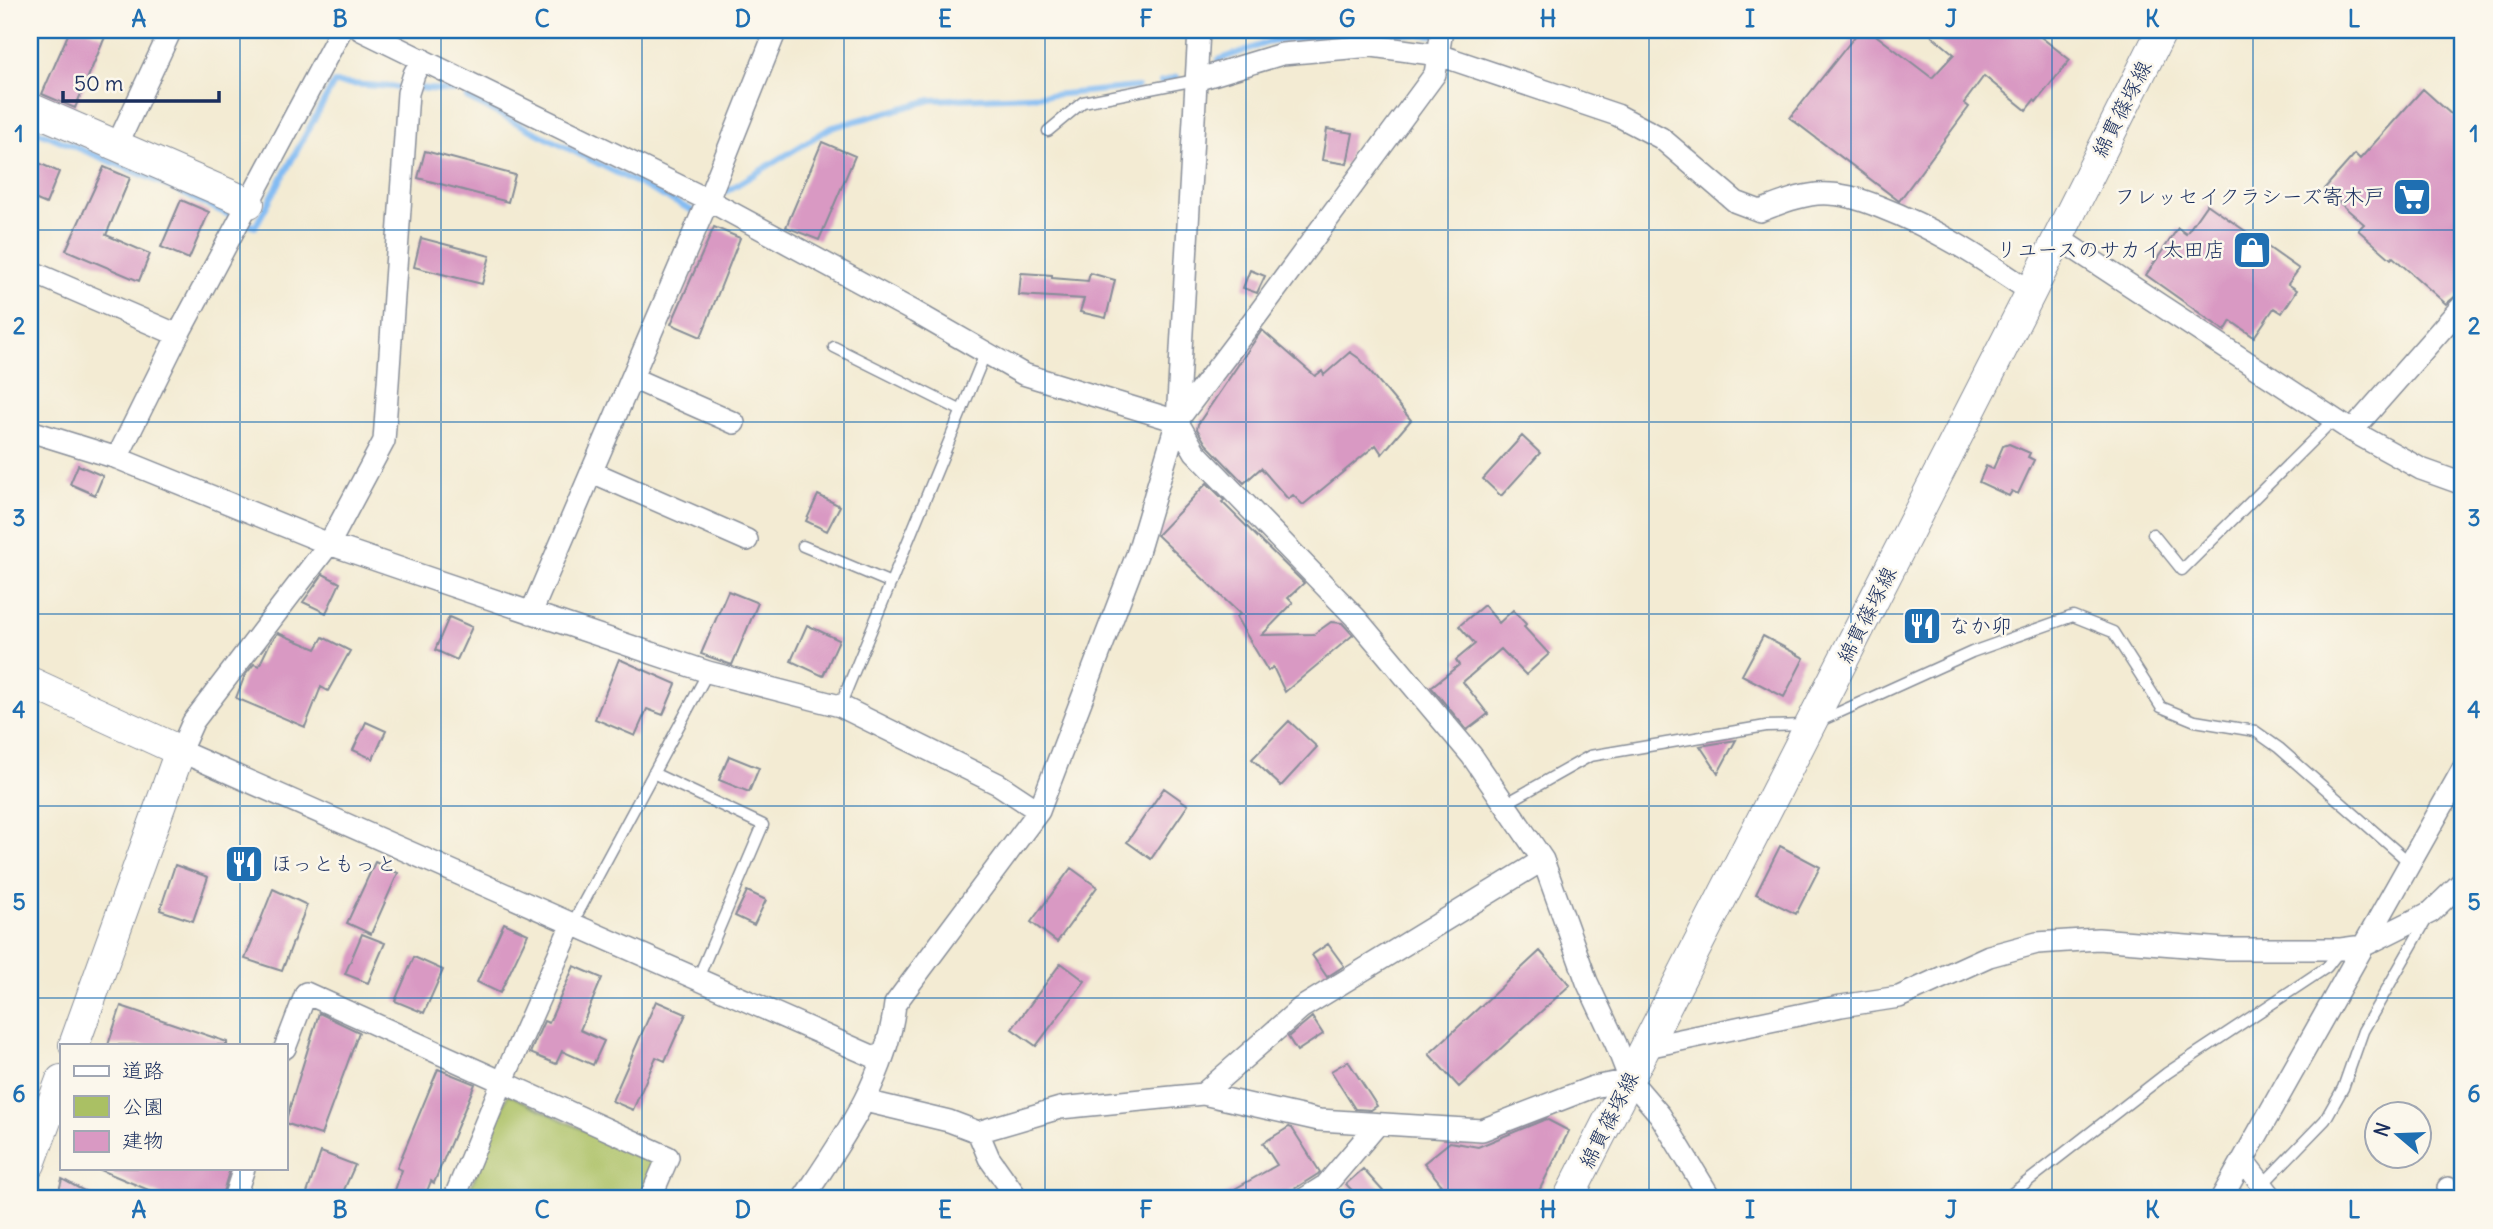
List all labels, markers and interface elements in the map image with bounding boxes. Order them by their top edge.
text: A [132,4,147,33]
text: B [332,4,348,33]
text: C [534,4,550,33]
text: D [735,4,751,33]
text: E [938,4,952,33]
text: F [1139,4,1153,33]
text: G [1339,4,1355,33]
text: H [1540,4,1556,33]
text: I [1745,4,1755,33]
text: J [1945,4,1957,33]
text: K [2145,4,2160,33]
text: L [2348,4,2361,33]
street label: 綿貫篠塚線 [2086,56,2157,162]
scale bar [63,60,219,104]
text: 50 m [74,70,123,97]
text: 1 [14,119,24,148]
text: 1 [2469,119,2479,148]
supermarket icon: フレッセイクラシーズ寄木戸 [2391,176,2433,218]
place label: フレッセイクラシーズ寄木戸 [2115,183,2385,210]
shop icon: リユースのサカイ太田店 [2231,229,2273,271]
place label: リユースのサカイ太田店 [1996,236,2225,263]
text: 2 [13,311,26,340]
text: 2 [2468,311,2481,340]
text: 3 [12,503,26,532]
text: 3 [2467,503,2481,532]
street label: 綿貫篠塚線 [1831,562,1902,668]
restaurant icon: なか卯 [1901,605,1943,647]
place label: なか卯 [1949,612,2012,639]
text: 4 [12,695,26,724]
text: 4 [2467,695,2481,724]
restaurant icon: ほっともっと [223,843,265,885]
place label: ほっともっと [271,850,397,877]
text: 5 [12,887,26,916]
text: 5 [2467,887,2481,916]
legend [60,1044,287,1170]
text: 道路 [122,1057,164,1084]
street label: 綿貫篠塚線 [1573,1067,1644,1173]
text: 6 [12,1079,26,1108]
text: 6 [2467,1079,2481,1108]
text: 公園 [122,1093,164,1120]
north arrow [2364,1100,2434,1170]
text: N [2368,1119,2395,1140]
text: 建物 [122,1127,164,1154]
text: A [132,1195,147,1224]
text: B [332,1195,348,1224]
text: C [534,1195,550,1224]
text: D [735,1195,751,1224]
text: E [938,1195,952,1224]
text: F [1139,1195,1153,1224]
text: G [1339,1195,1355,1224]
text: H [1540,1195,1556,1224]
text: I [1745,1195,1755,1224]
text: J [1945,1195,1957,1224]
text: K [2145,1195,2160,1224]
text: L [2348,1195,2361,1224]

